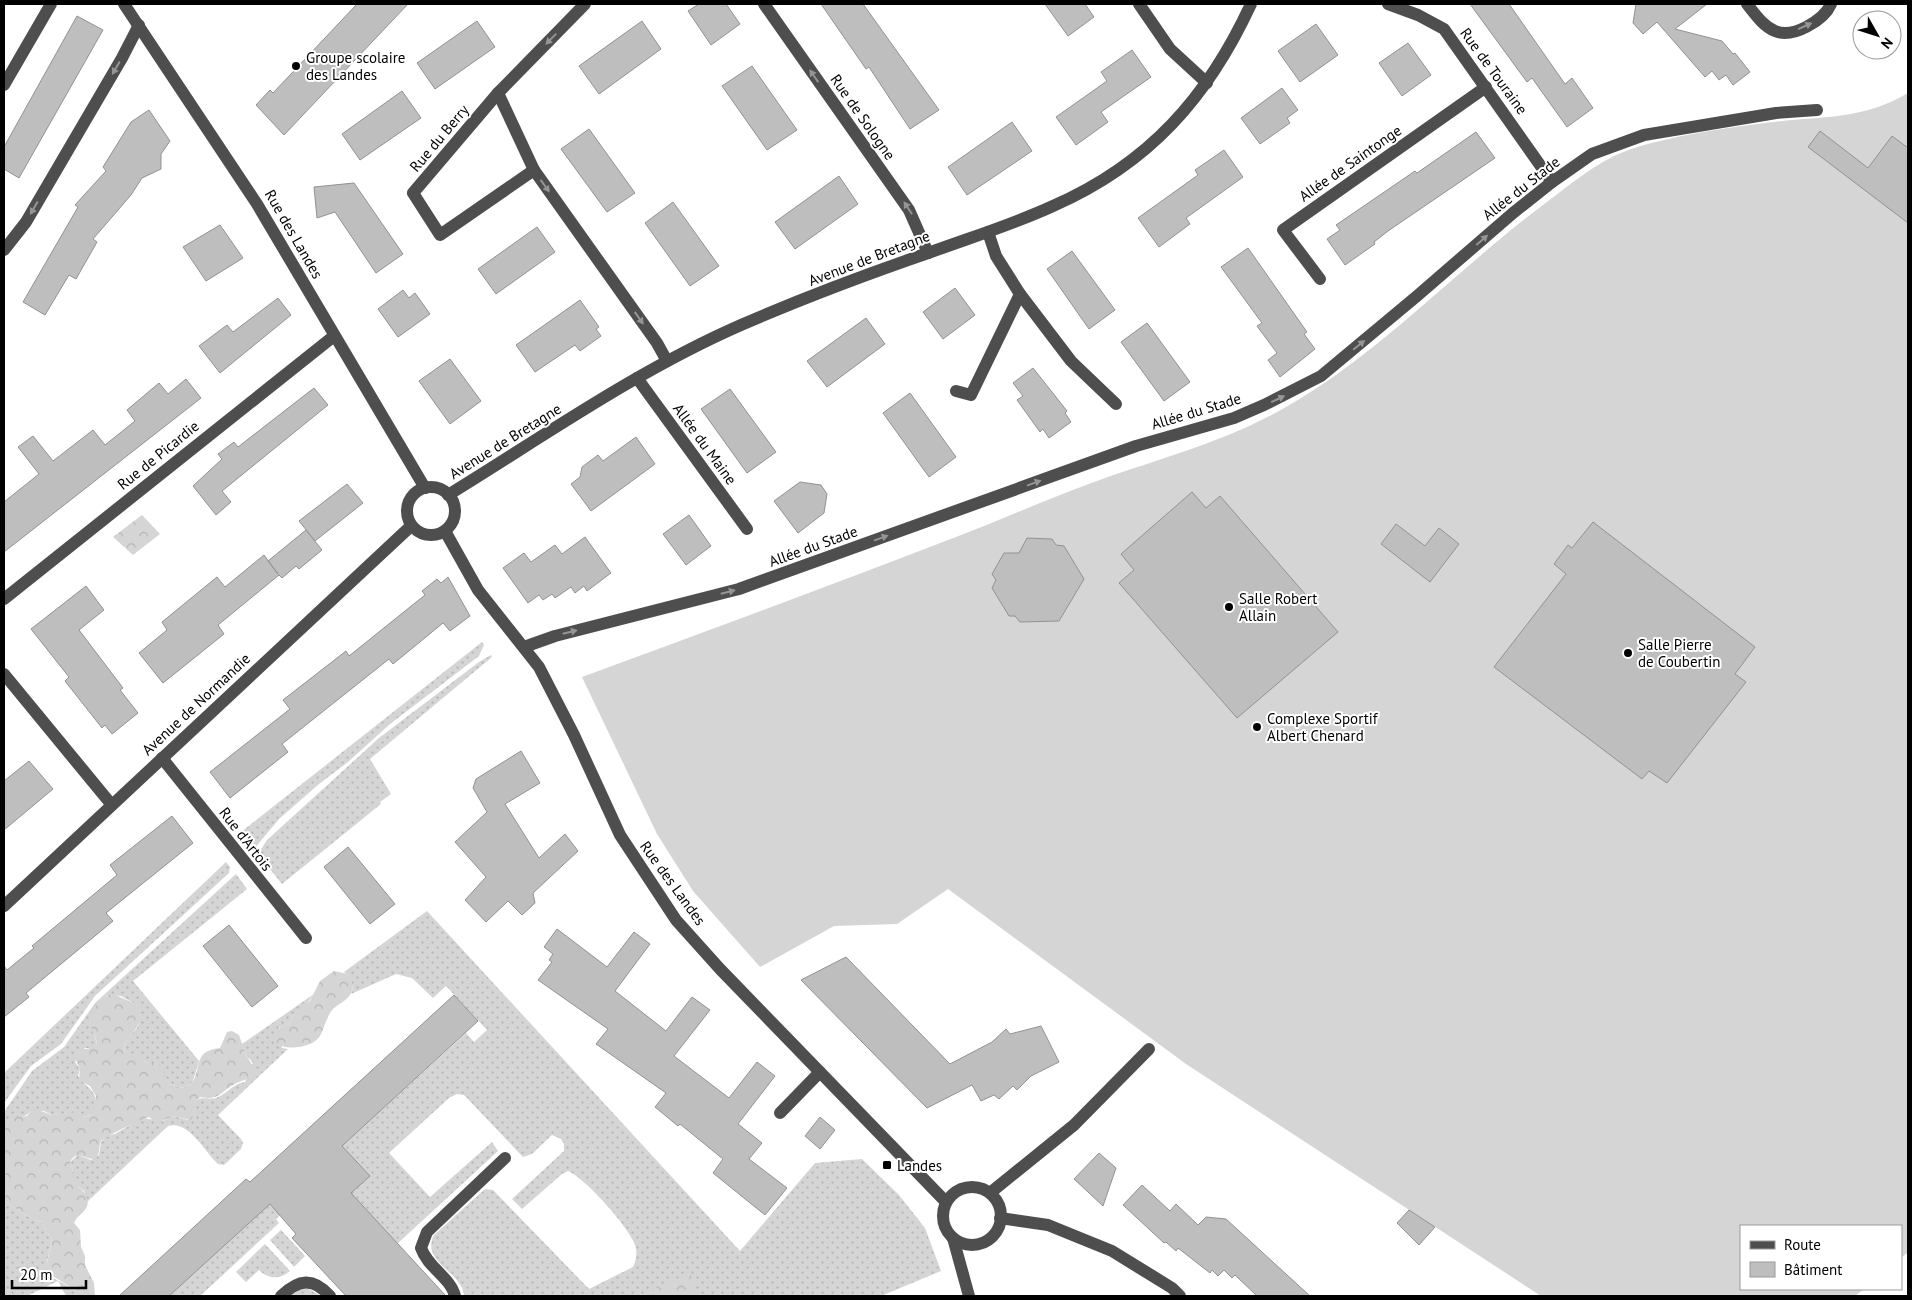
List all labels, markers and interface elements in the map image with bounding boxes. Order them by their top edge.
north arrow [1852,10,1902,60]
one-way arrow [1798,21,1812,29]
street label: Rue de Touraine [1456,24,1532,118]
one-way arrow [545,32,557,44]
text: N [1877,34,1897,52]
place label: Groupe scolaire des Landes [306,48,405,84]
marker: Groupe scolaire des Landes [290,60,302,72]
one-way arrow [111,61,120,74]
one-way arrow [810,69,820,82]
street label: Rue de Sologne [826,70,900,164]
street label: Rue du Berry [405,100,473,176]
street label: Allée de Saintonge [1295,121,1405,205]
street label: Allée du Stade [1479,152,1563,224]
one-way arrow [540,179,550,193]
street label: Rue des Landes [261,186,327,282]
one-way arrow [29,201,38,215]
one-way arrow [903,202,913,215]
street label: Avenue de Bretagne [806,226,932,290]
one-way arrow [1476,234,1489,245]
one-way arrow [634,311,645,324]
one-way arrow [1352,340,1365,351]
street label: Allée du Stade [1149,388,1243,434]
one-way arrow [1271,394,1285,402]
street label: Avenue de Bretagne [446,399,564,483]
street label: Allée du Maine [669,400,741,488]
street label: Rue de Picardie [113,416,203,494]
one-way arrow [1027,479,1042,487]
street label: Allée du Stade [766,521,860,571]
one-way arrow [874,534,889,542]
one-way arrow [720,588,735,596]
place label: Salle Robert Allain [1239,589,1317,625]
marker: Salle Robert Allain [1223,601,1235,613]
one-way arrow [563,628,578,636]
place label: Salle Pierre de Coubertin [1638,635,1720,671]
marker: Salle Pierre de Coubertin [1622,647,1634,659]
street label: Avenue de Normandie [138,649,254,759]
place label: Complexe Sportif Albert Chenard [1267,709,1379,745]
marker: Complexe Sportif Albert Chenard [1251,721,1263,733]
street label: Rue d'Artois [215,803,277,875]
street label: Rue des Landes [636,837,710,929]
place label: Landes [897,1156,942,1175]
marker: Landes [881,1159,893,1171]
legend [1740,1225,1902,1290]
text: Route [1784,1235,1821,1254]
scale bar [12,1258,86,1290]
text: Bâtiment [1784,1260,1842,1279]
text: 20 m [20,1265,53,1284]

